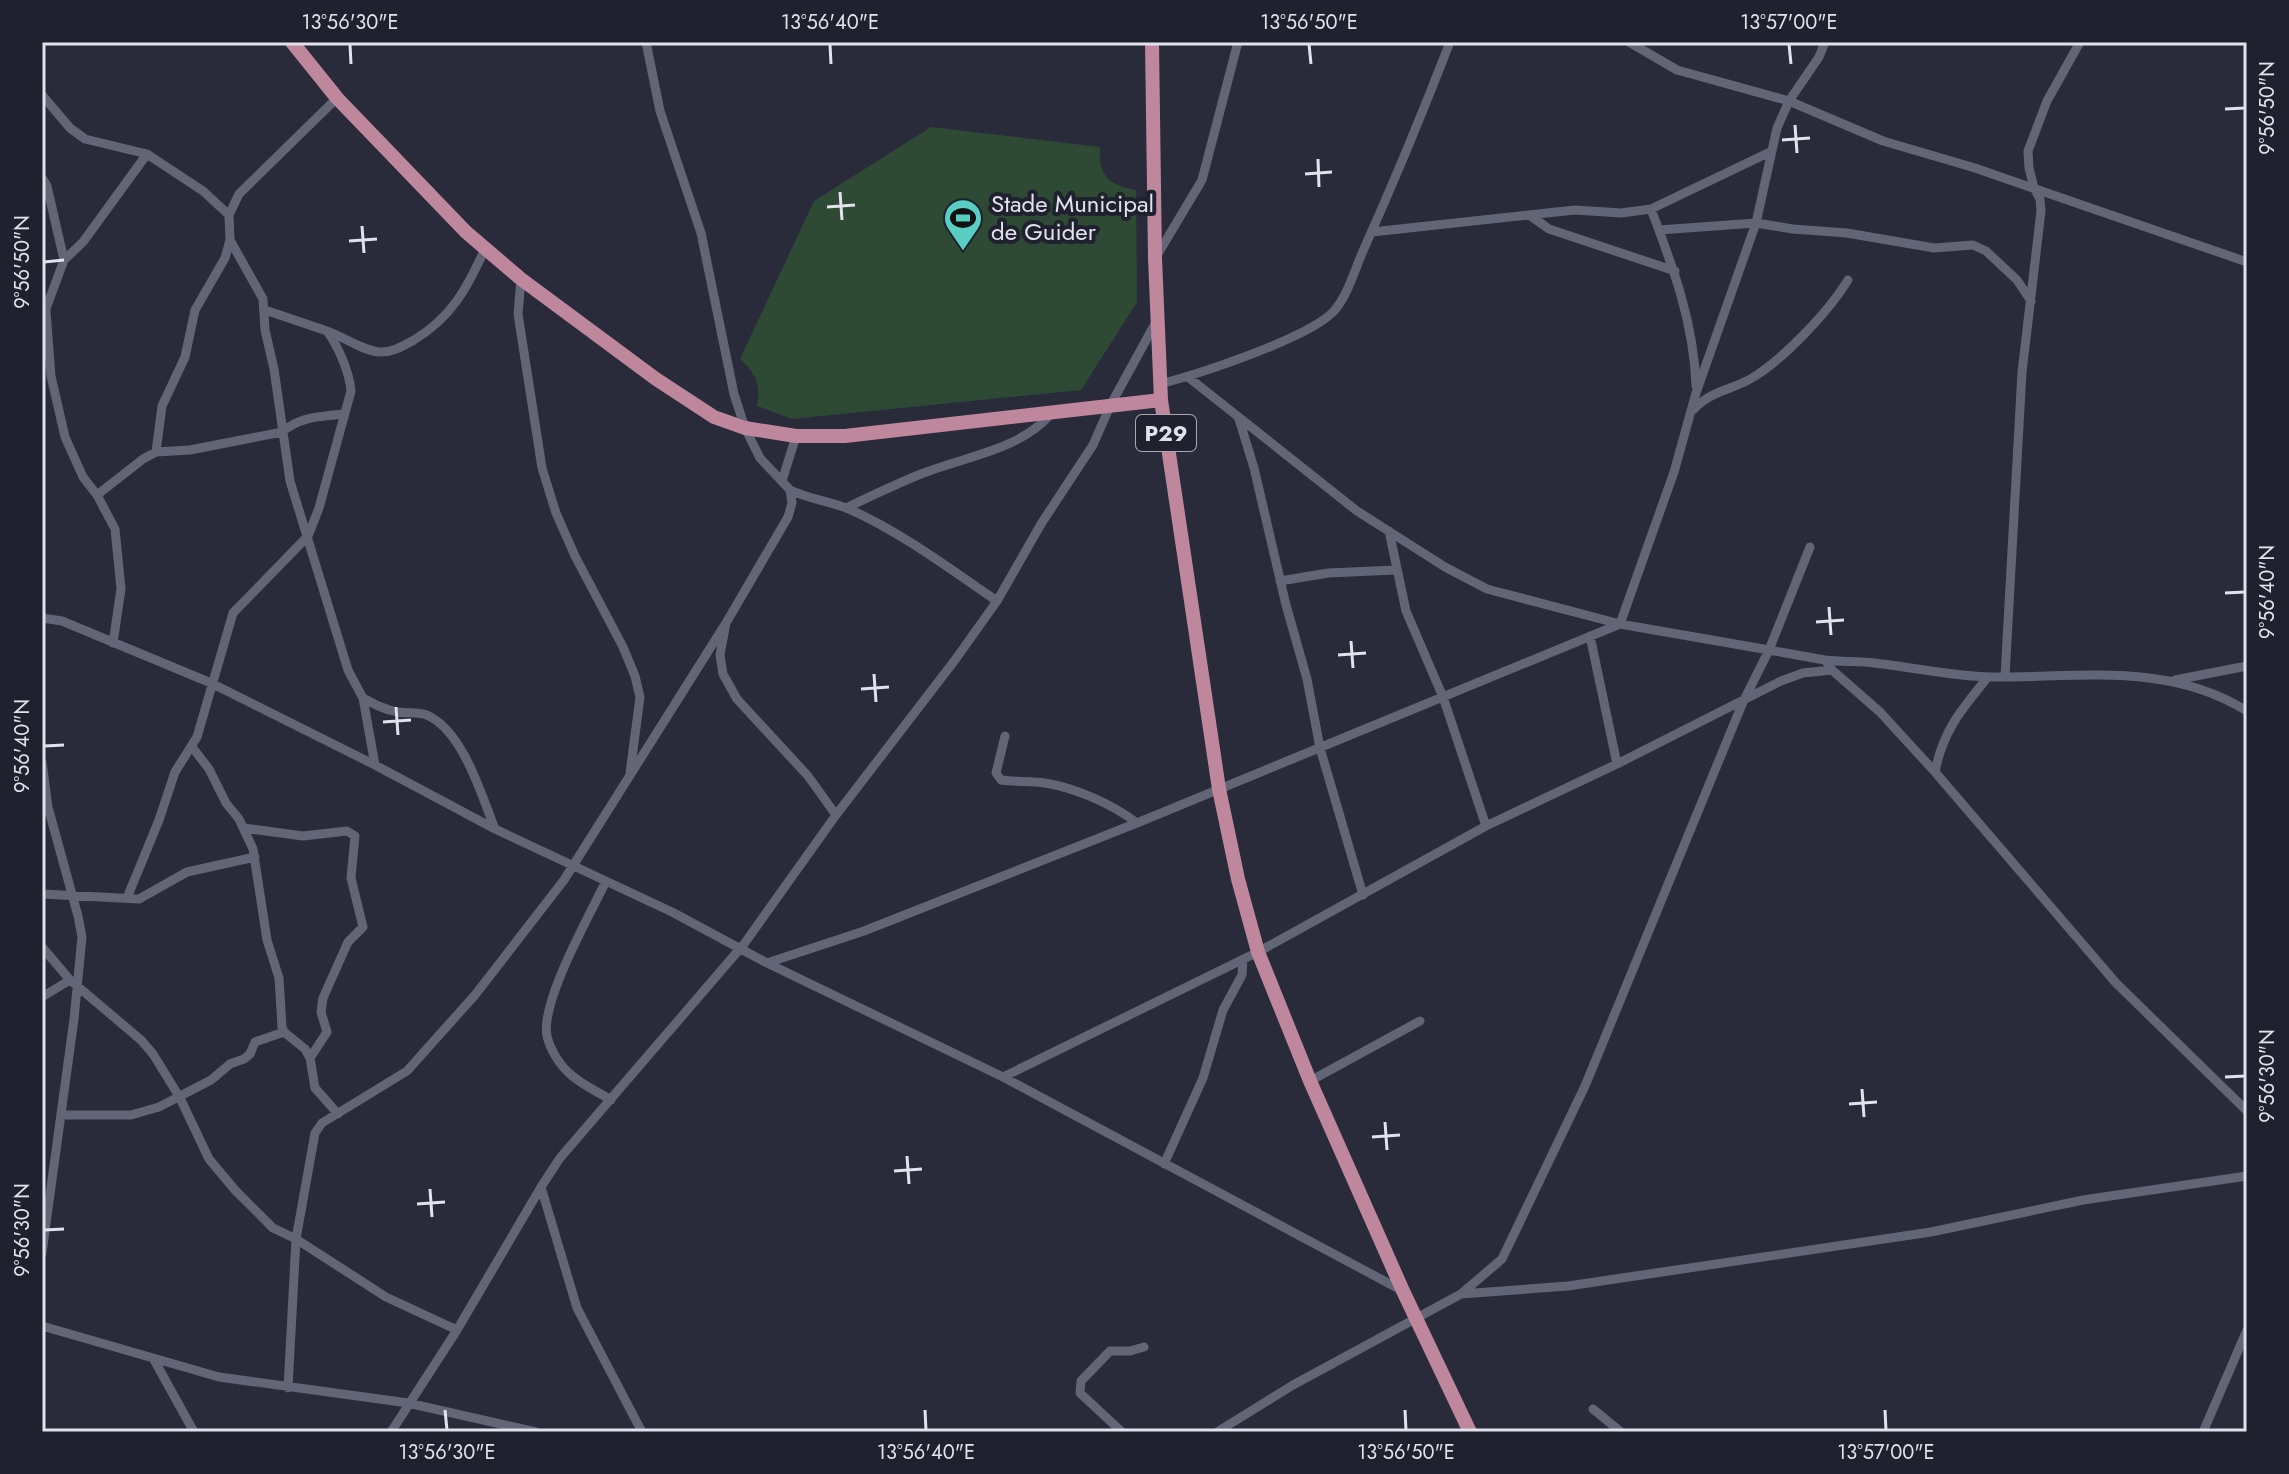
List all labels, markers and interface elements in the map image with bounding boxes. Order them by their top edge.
text: 13°56'30"E [301,8,399,37]
text: 13°56'40"E [781,8,879,37]
text: 13°56'50"E [1260,8,1358,37]
text: 13°57'00"E [1740,8,1838,37]
text: 9°56'50"N [2253,61,2282,155]
place label: Stade Municipal de Guider [991,186,1154,249]
sports icon: Stade Municipal de Guider [942,197,984,252]
text: 9°56'50"N [8,215,37,309]
road number: P29 [1136,415,1196,451]
text: 9°56'40"N [2253,545,2282,639]
text: 9°56'40"N [8,699,37,793]
text: 9°56'30"N [2253,1029,2282,1123]
text: 9°56'30"N [8,1183,37,1277]
text: 13°56'30"E [398,1438,496,1467]
text: 13°56'40"E [877,1438,975,1467]
text: 13°56'50"E [1357,1438,1455,1467]
text: 13°57'00"E [1837,1438,1935,1467]

